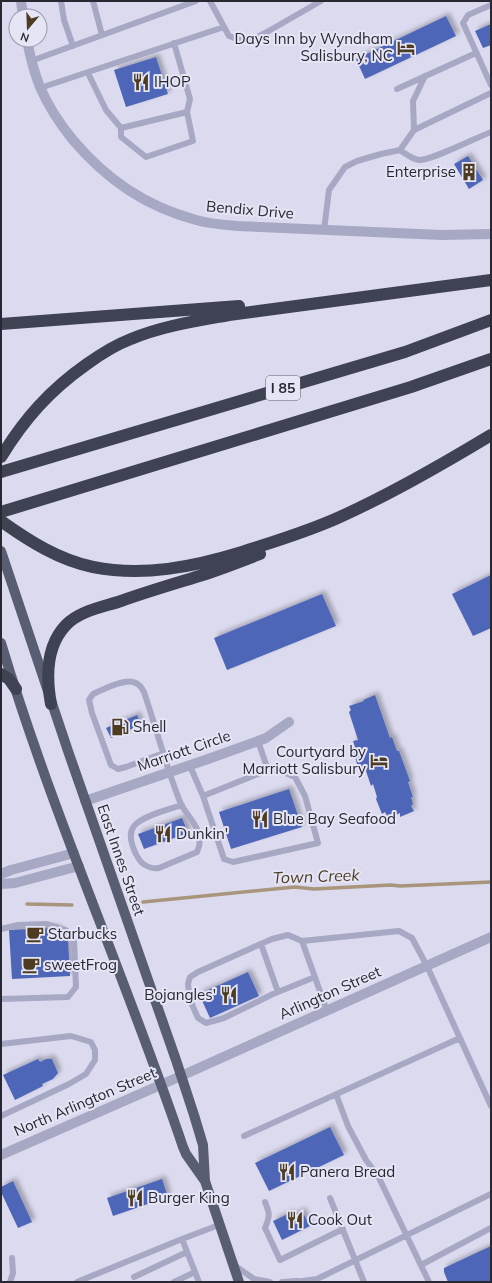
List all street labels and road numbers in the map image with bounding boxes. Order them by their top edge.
street label: Bendix Drive [205,196,295,223]
road number: I 85 [266,376,300,400]
street label: Marriott Circle [135,726,233,775]
street label: East Innes Street [93,802,149,918]
street label: Arlington Street [276,962,384,1023]
street label: North Arlington Street [11,1063,159,1140]

